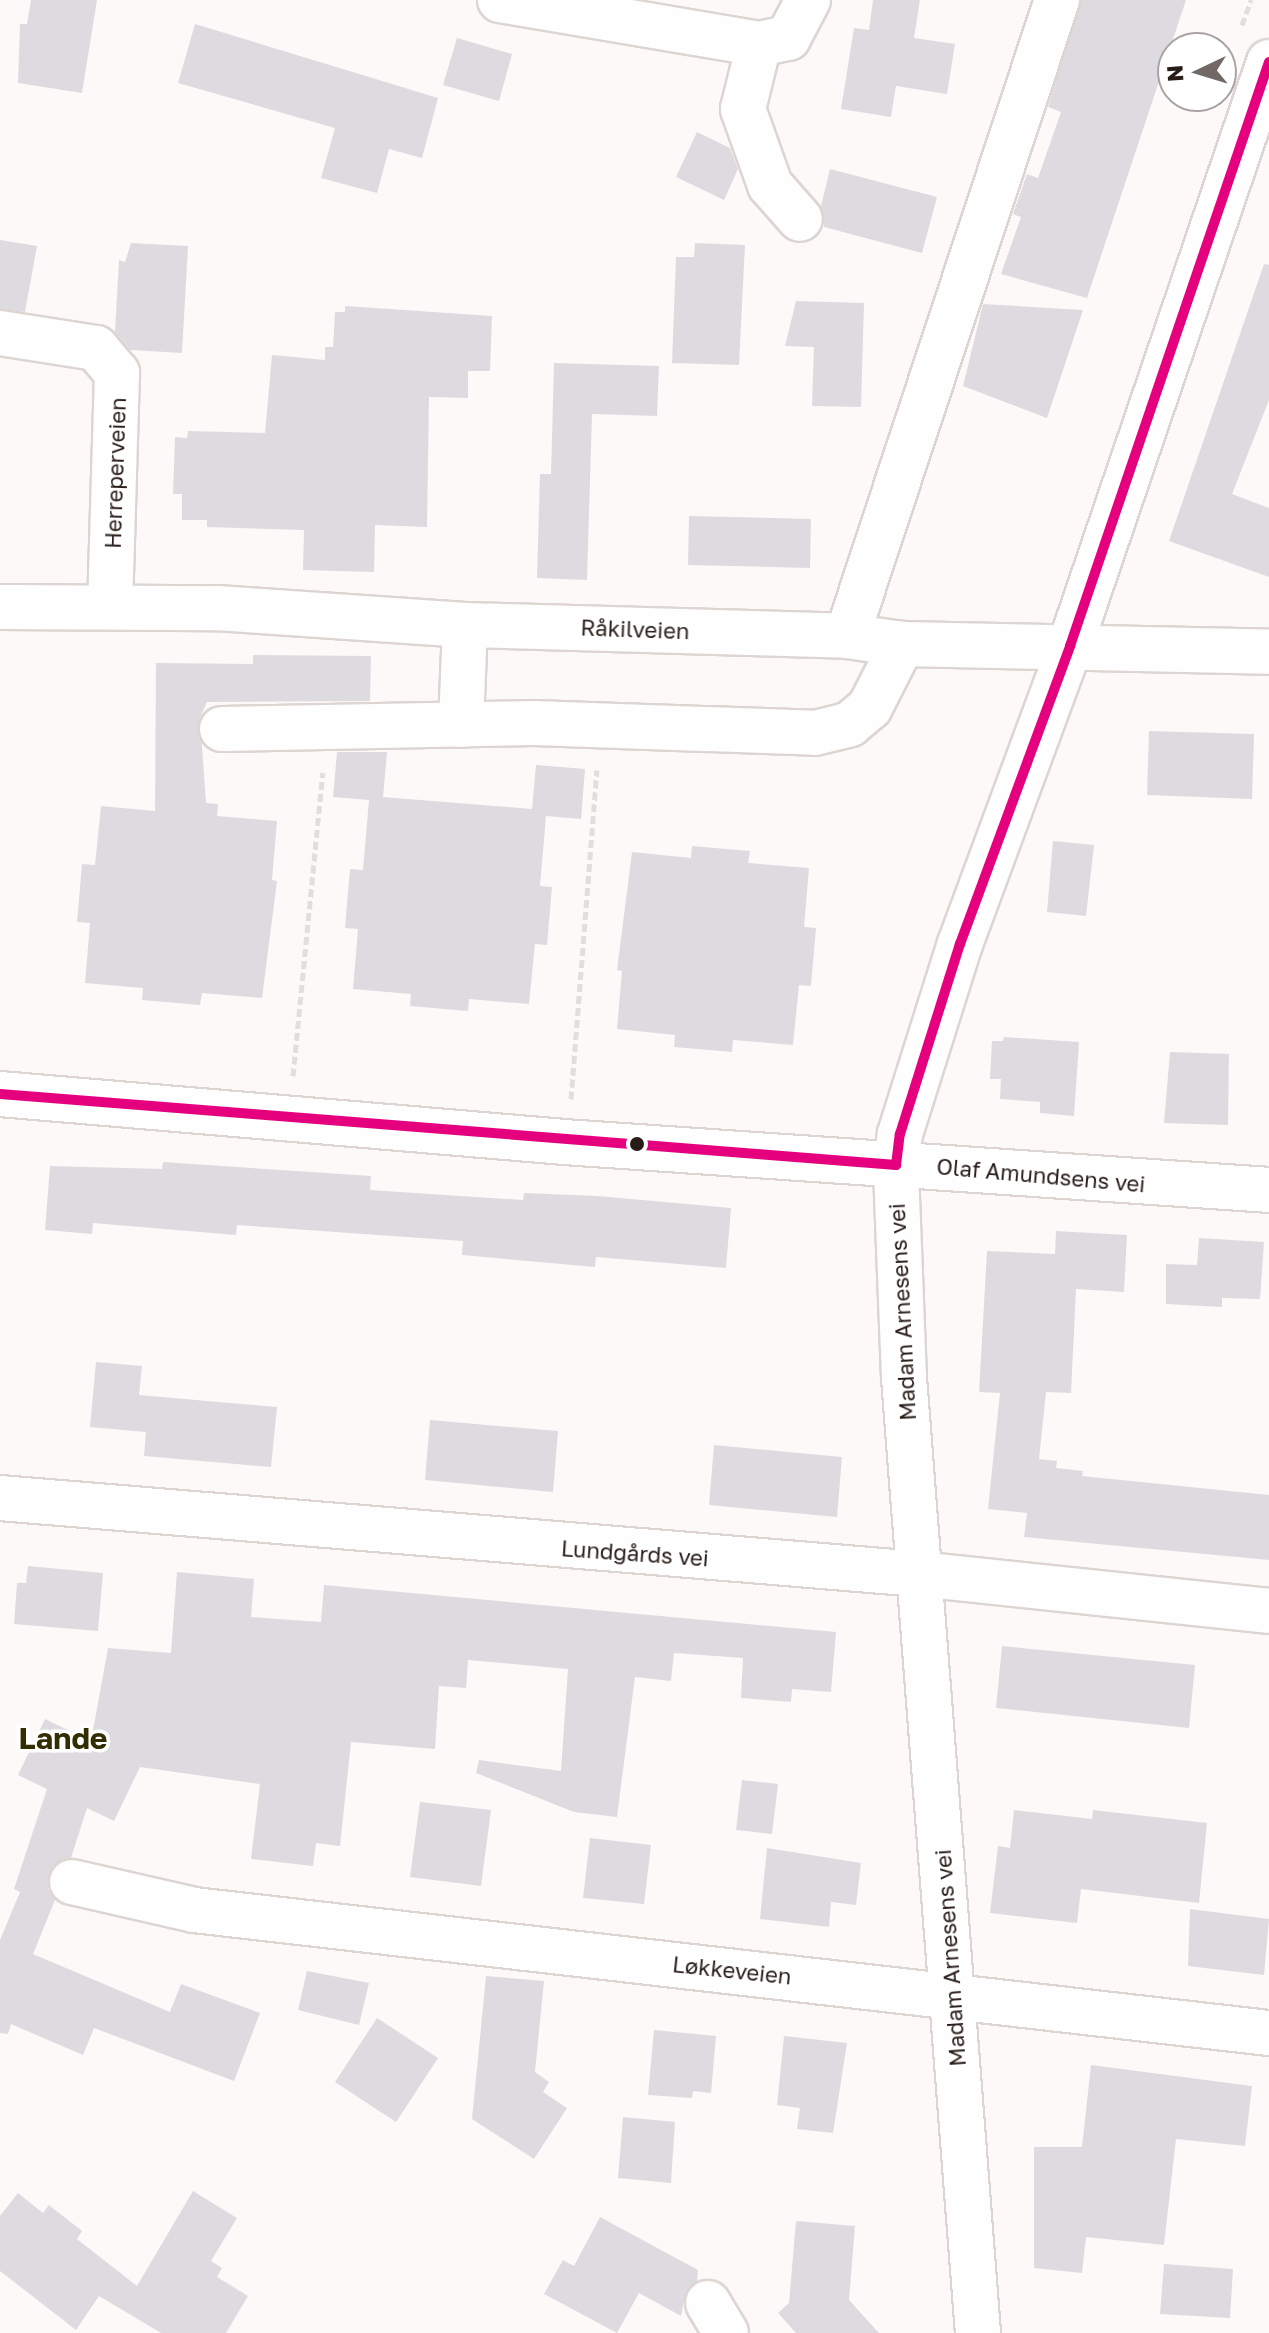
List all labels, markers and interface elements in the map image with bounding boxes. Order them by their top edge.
north arrow [1157,32,1237,112]
text: N [1161,64,1189,83]
street label: Herreperveien [99,397,131,549]
street label: Råkilveien [580,614,690,644]
unlabelled marker [629,1136,645,1152]
street label: Olaf Amundsens vei [935,1153,1147,1197]
street label: Madam Arnesens vei [883,1203,921,1421]
street label: Lundgårds vei [560,1535,710,1571]
district label: Lande [18,1720,108,1756]
street label: Madam Arnesens vei [929,1849,971,2067]
street label: Løkkeveien [671,1951,793,1989]

